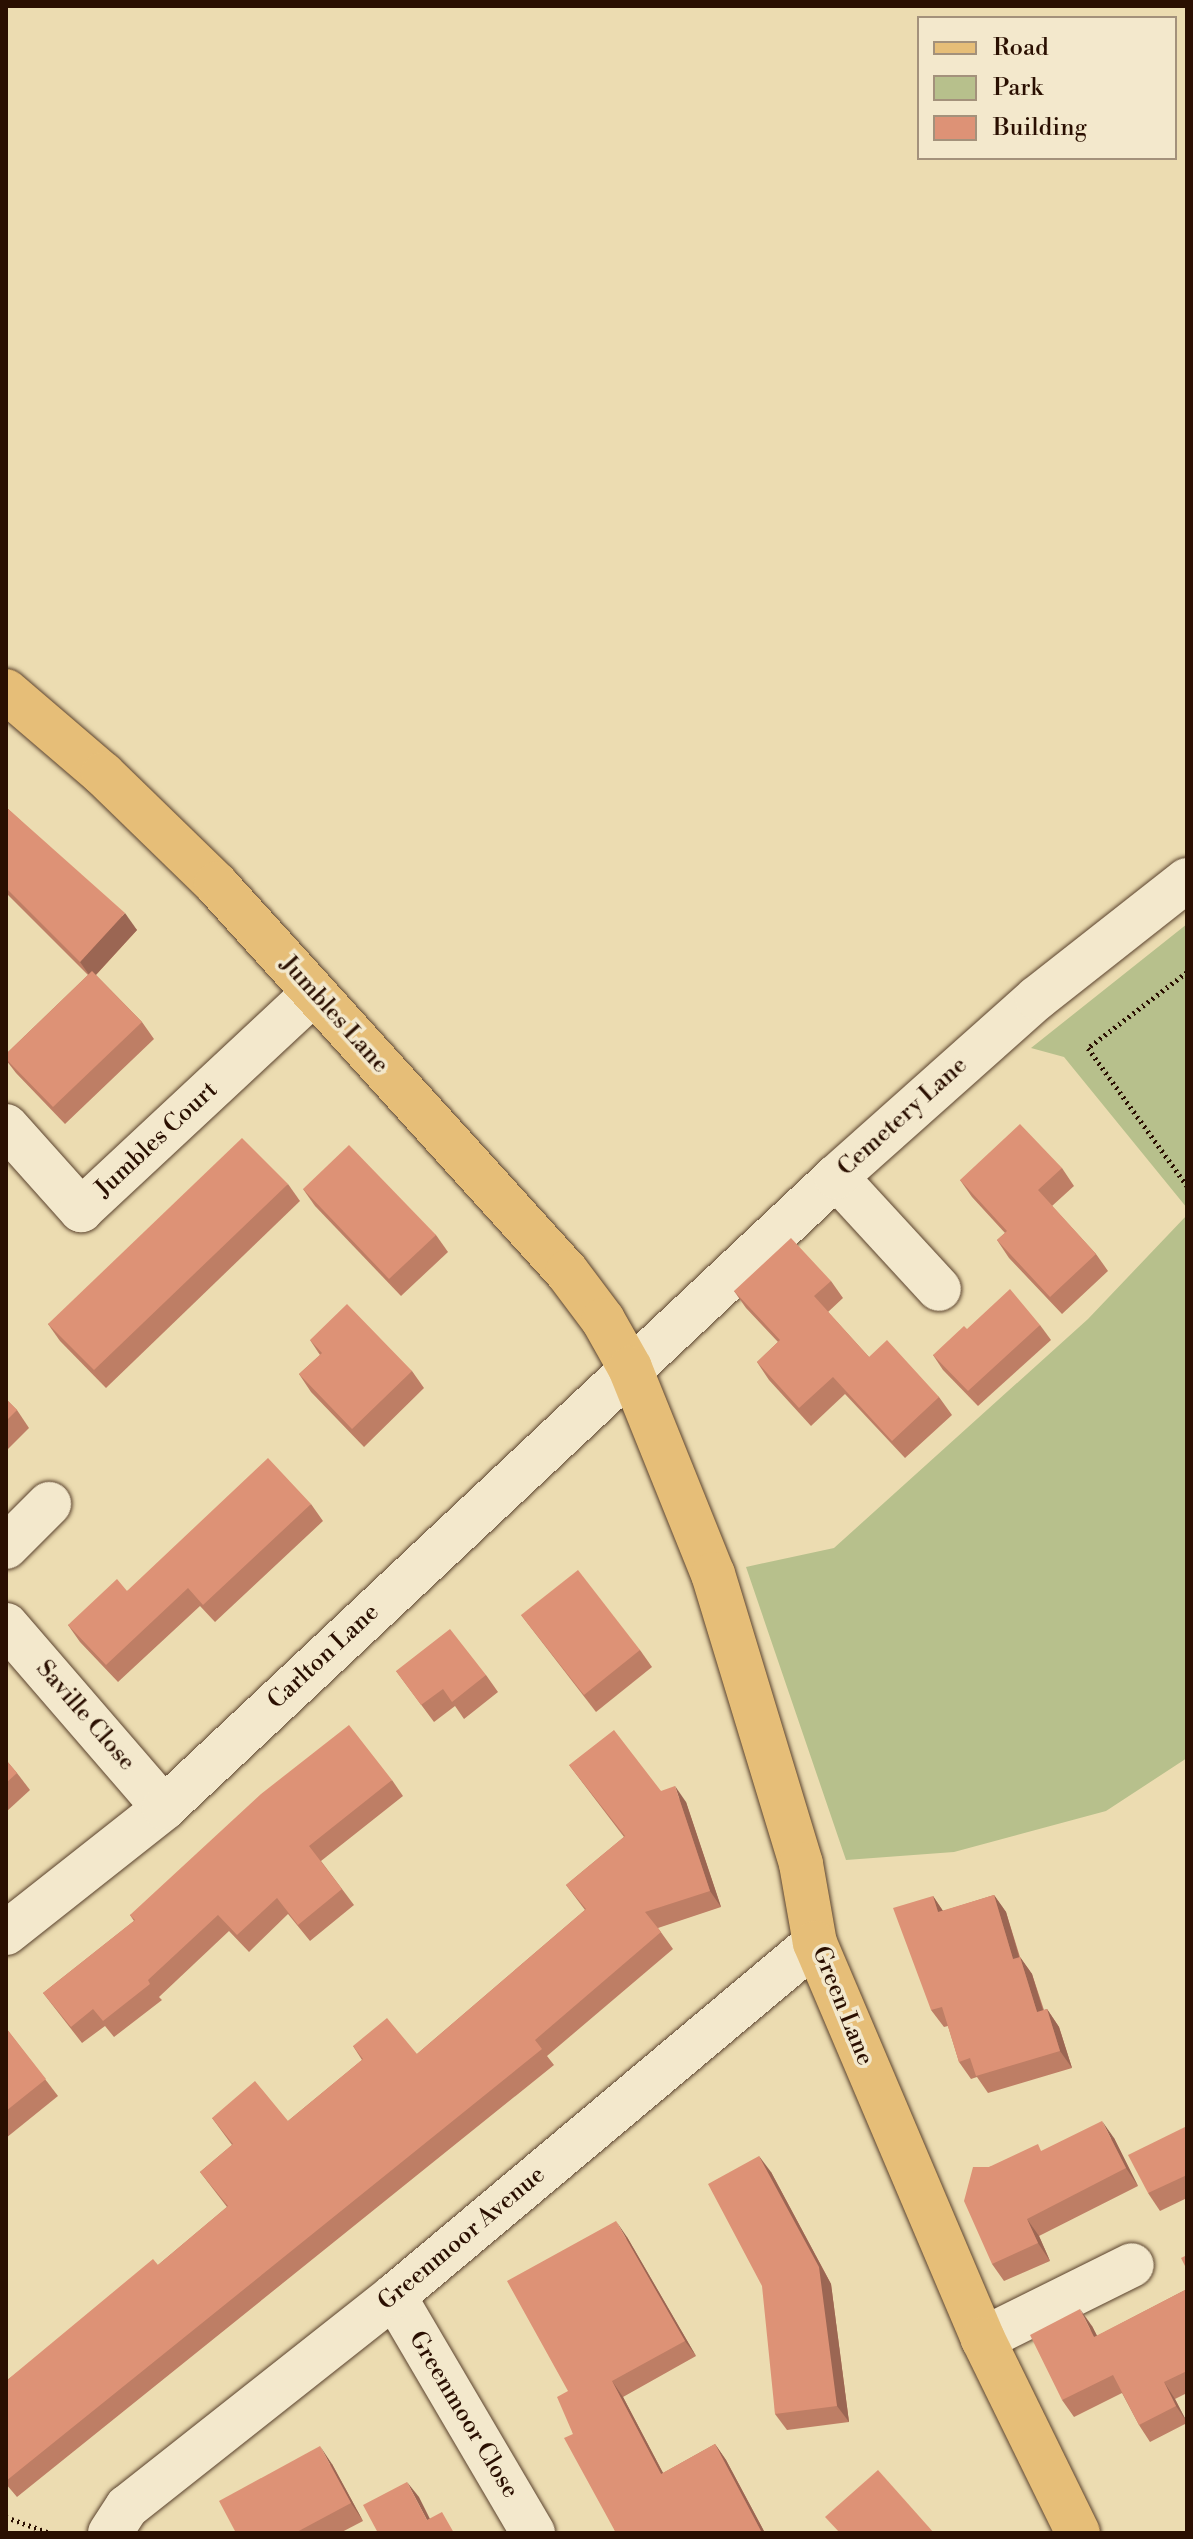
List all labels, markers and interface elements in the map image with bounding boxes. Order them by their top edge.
legend [917,16,1177,160]
text: Road [993,33,1049,63]
text: Park [993,73,1043,103]
text: Building [993,113,1087,143]
street label: Jumbles Lane [274,950,394,1080]
street label: Cemetery Lane [832,1051,974,1183]
street label: Jumbles Court [90,1076,224,1204]
street label: Carlton Lane [263,1598,385,1716]
street label: Saville Close [29,1655,141,1777]
street label: Green Lane [805,1942,879,2070]
street label: Greenmoor Avenue [373,2161,551,2317]
street label: Greenmoor Close [402,2326,524,2504]

